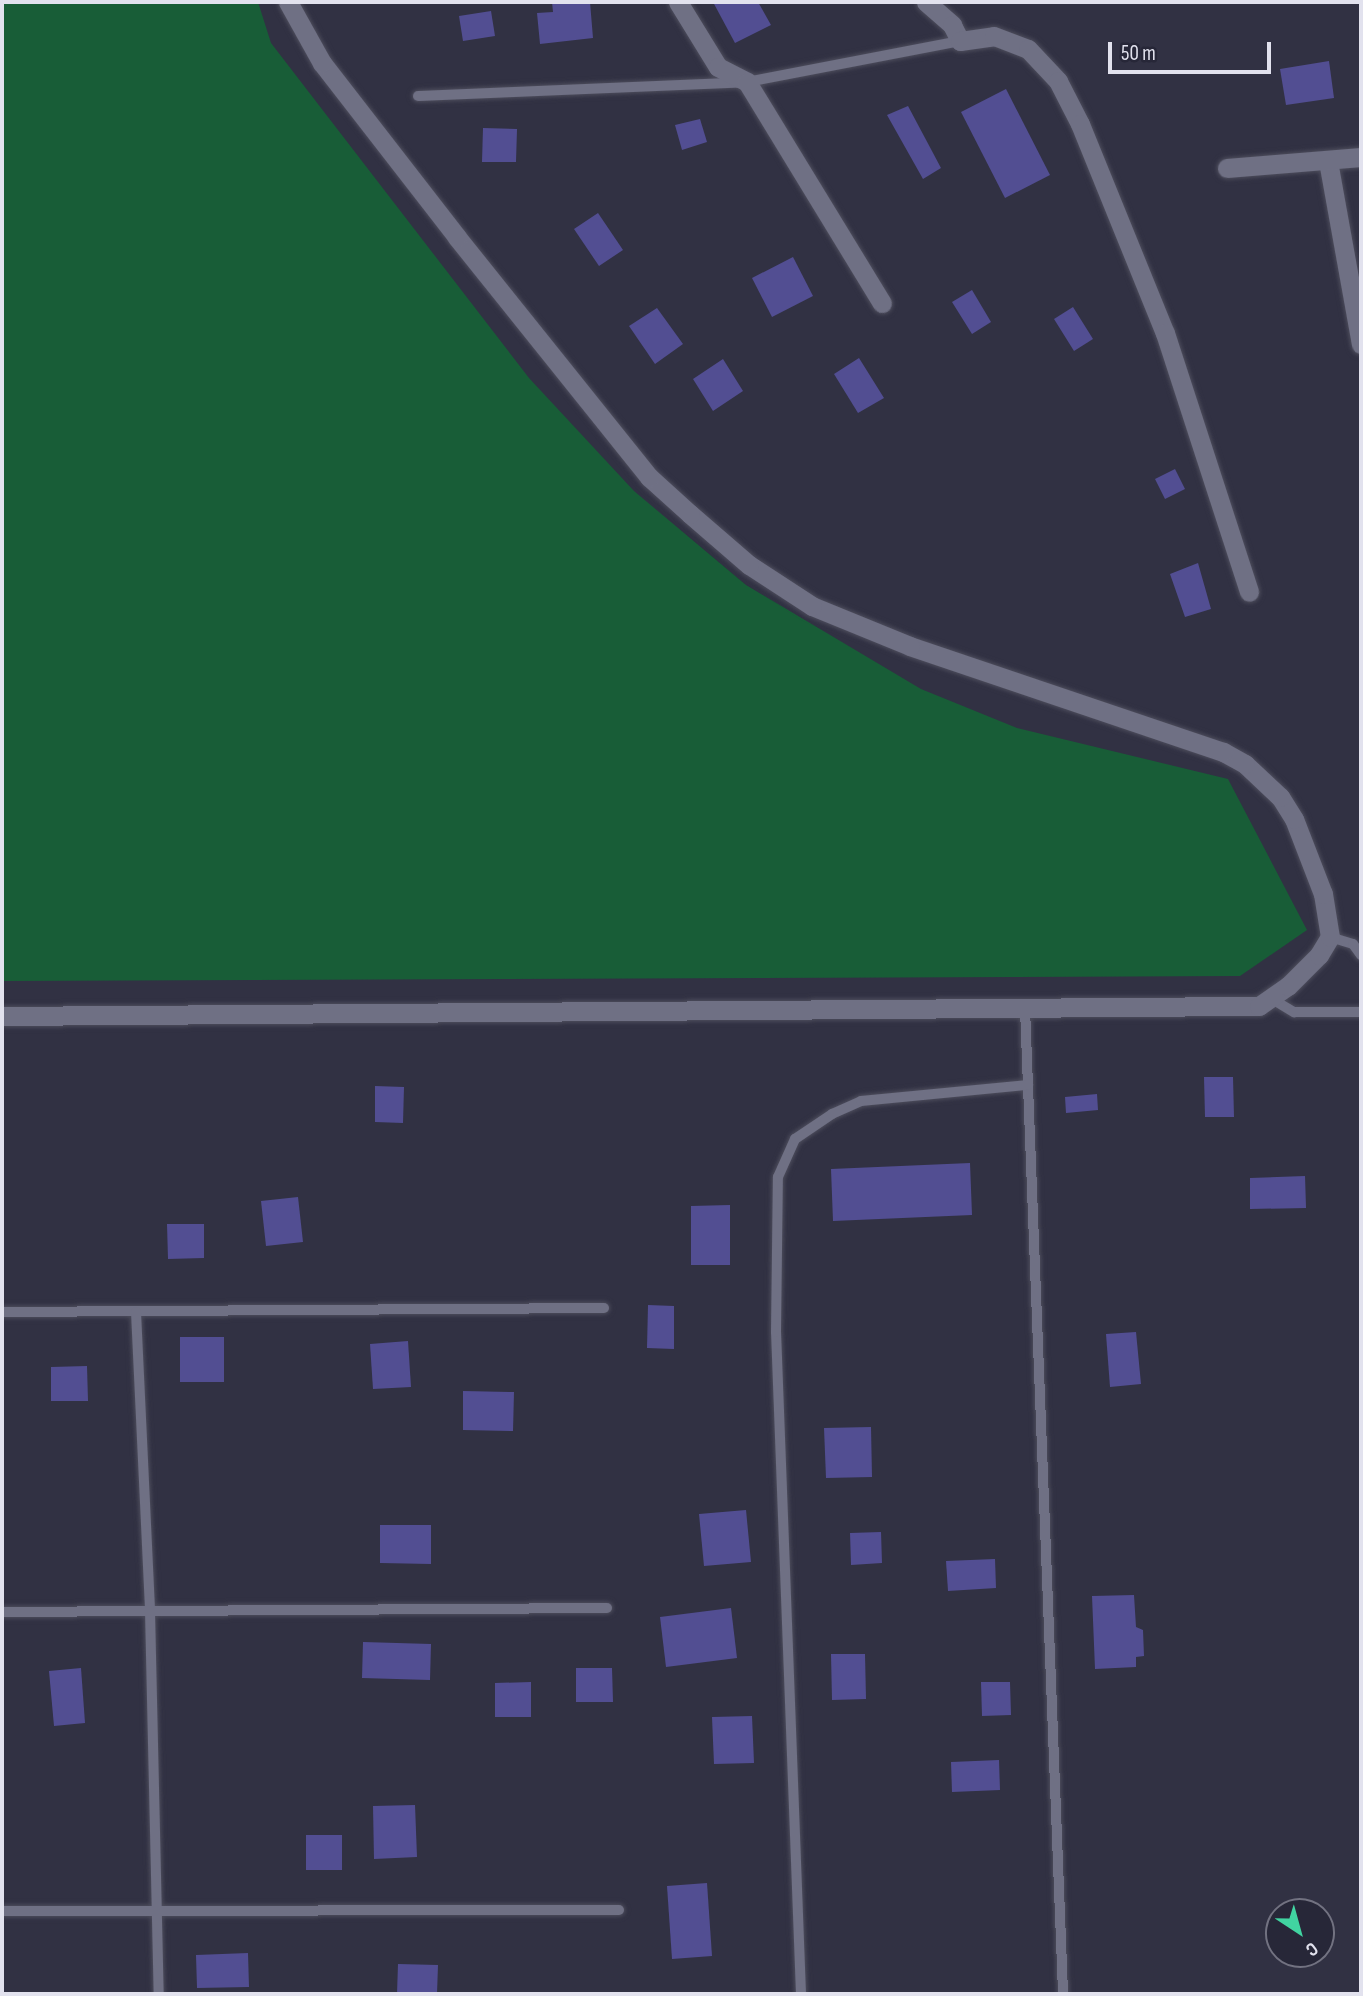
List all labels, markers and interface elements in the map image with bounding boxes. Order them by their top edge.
scale bar [1111,28,1274,72]
text: 50 m [1121,41,1156,66]
north arrow [1265,1898,1335,1968]
text: С [1301,1937,1322,1961]

